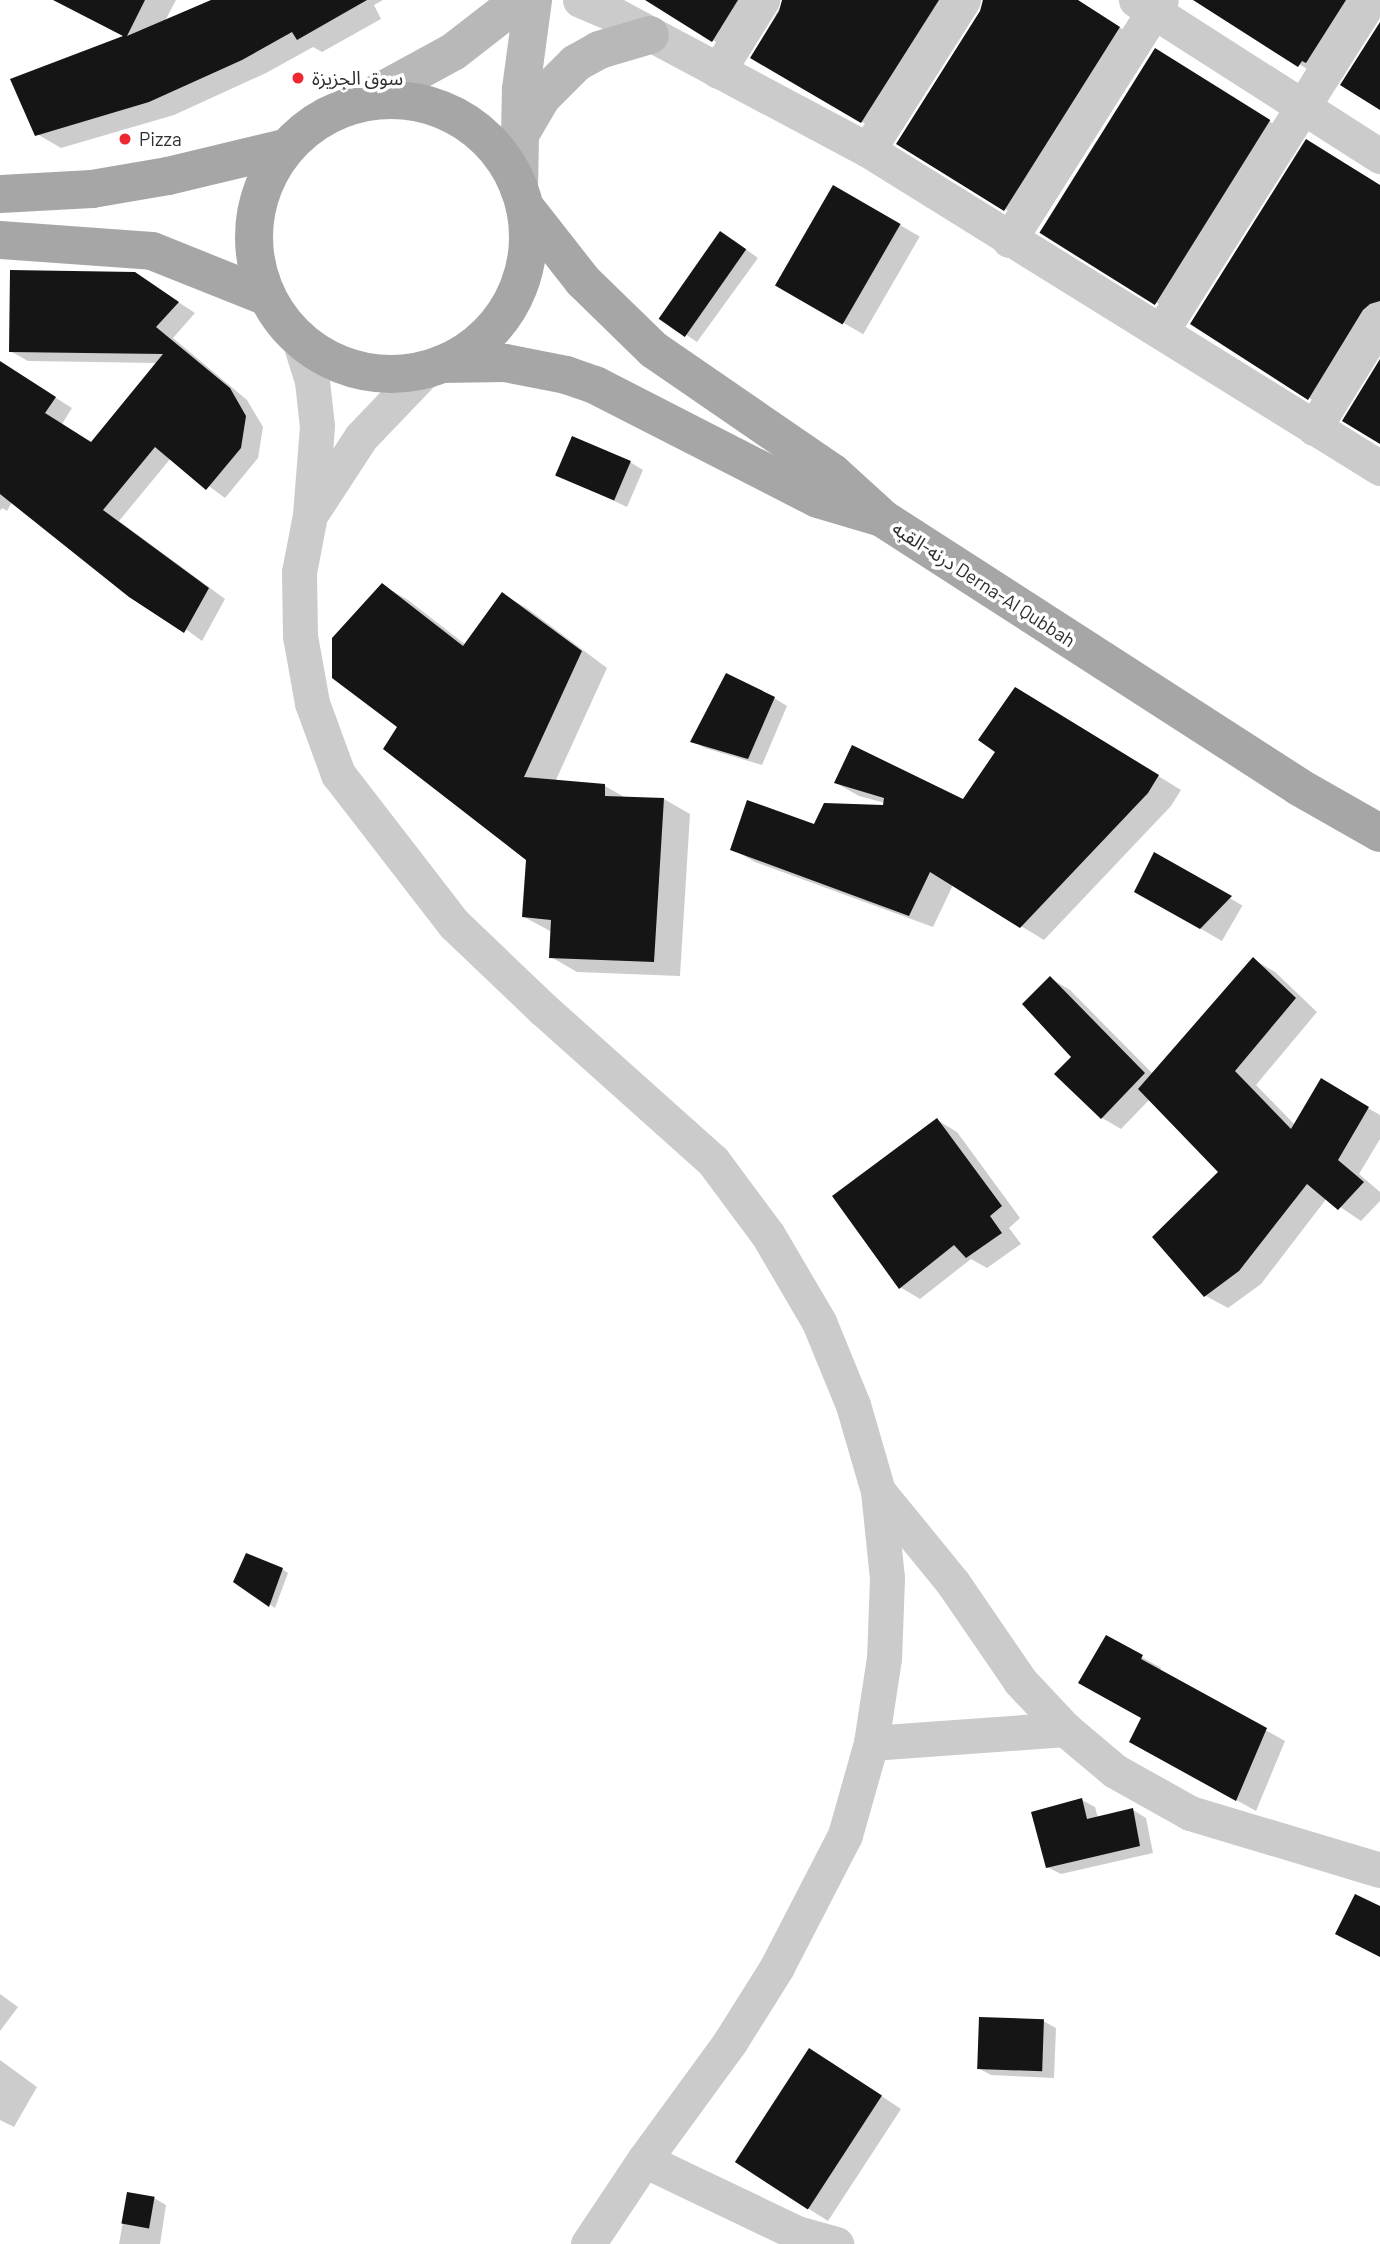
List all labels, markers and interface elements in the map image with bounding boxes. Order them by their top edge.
place label: سوق الجزيزة [312,67,403,89]
marker: سوق الجزيزة [290,70,306,86]
place label: Pizza [139,128,182,150]
marker: Pizza [117,131,133,147]
street label: درنه-القبه Derna-Al Qubbah [888,516,1080,652]

